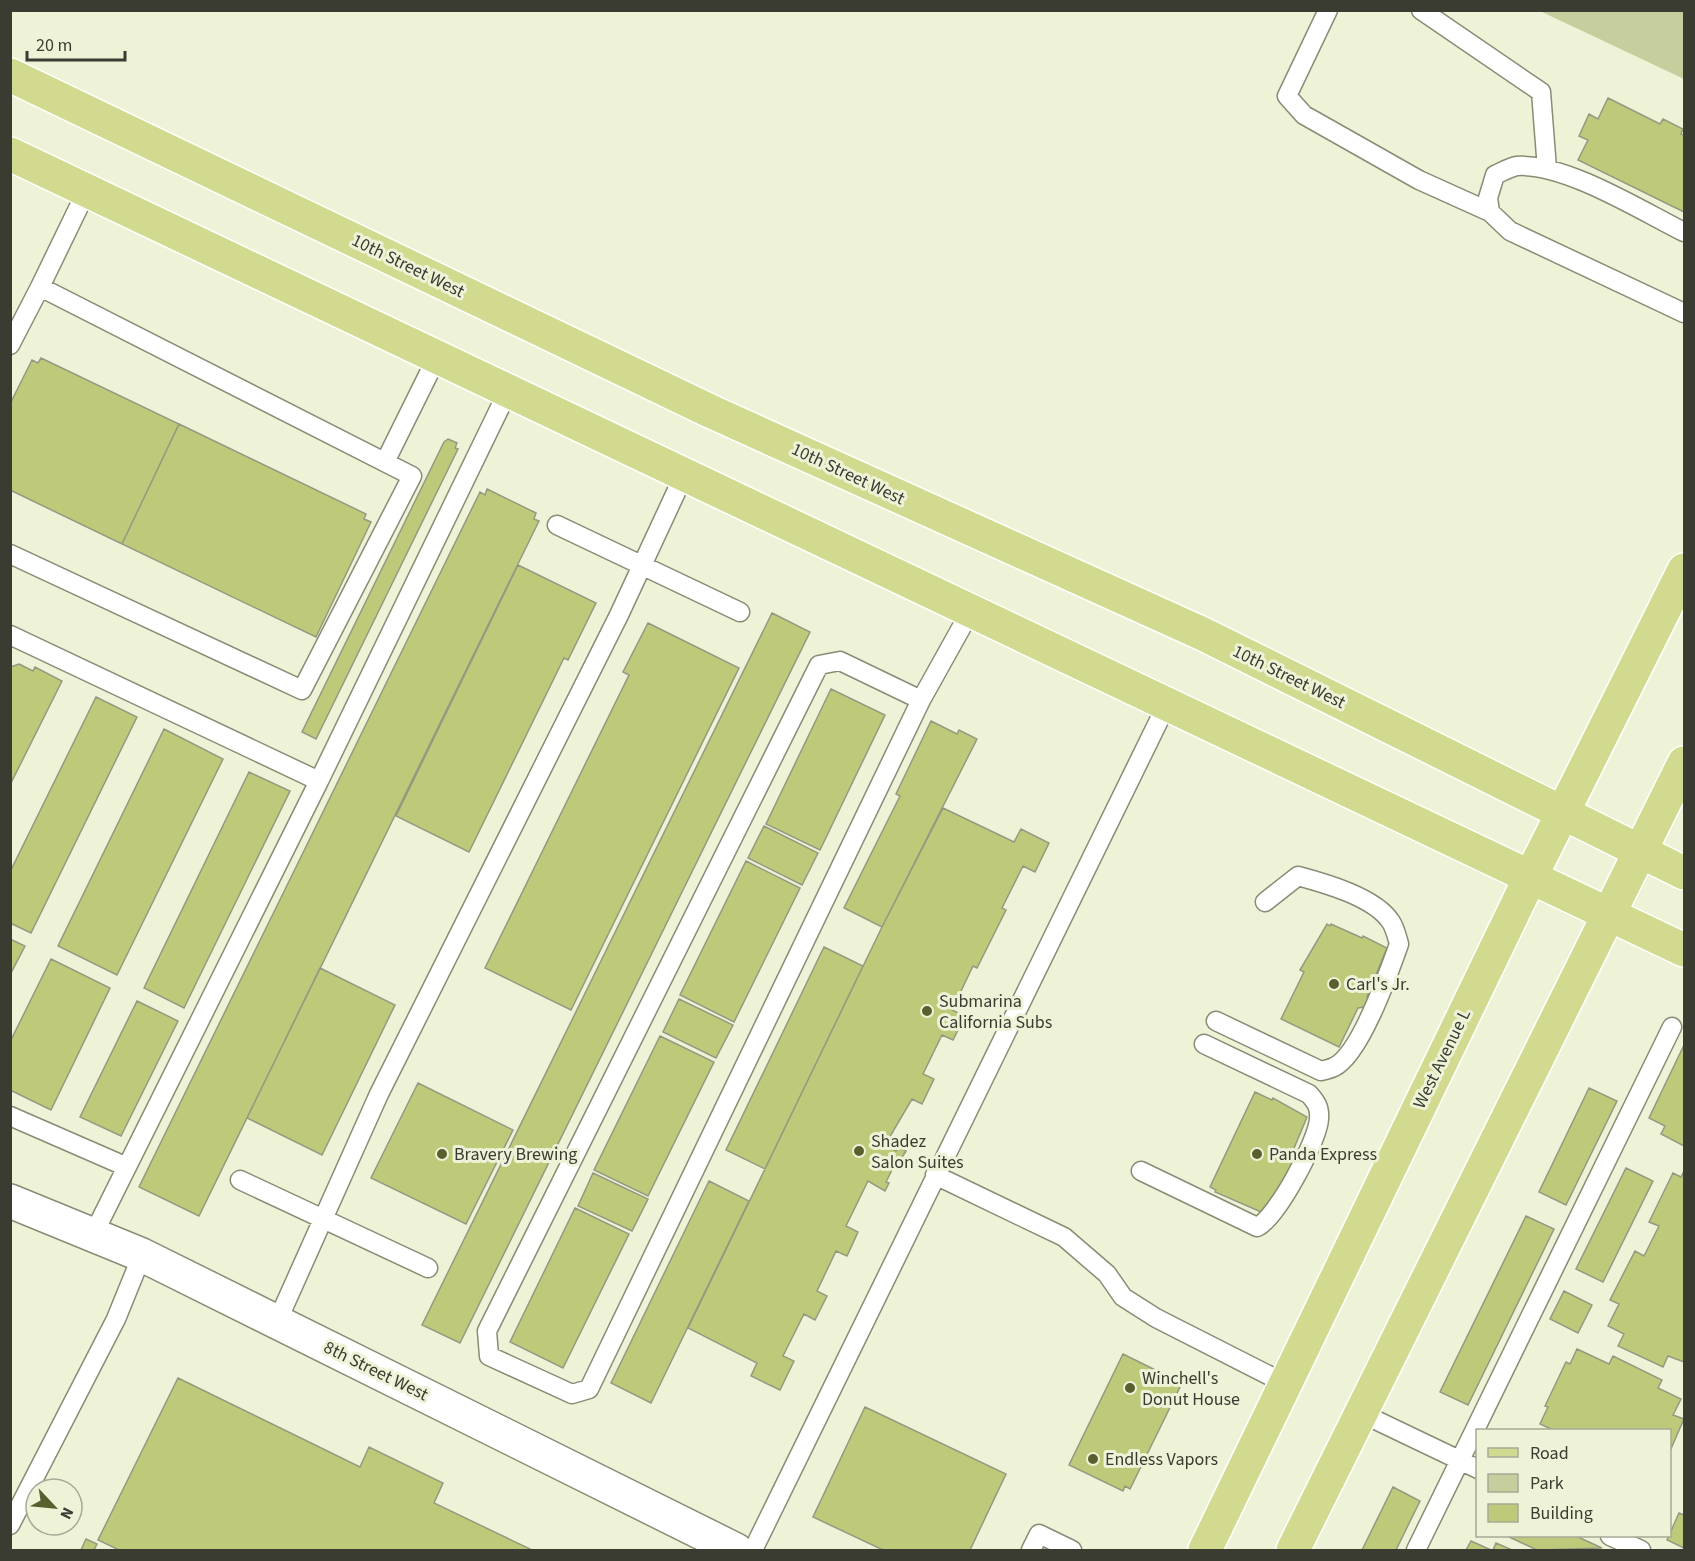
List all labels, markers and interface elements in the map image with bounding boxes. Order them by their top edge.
scale bar [27,24,124,62]
text: 20 m [36,33,72,58]
street label: 10th Street West [348,228,468,304]
street label: 10th Street West [787,437,909,511]
street label: 10th Street West [1229,639,1349,715]
place label: Carl's Jr. [1346,972,1410,997]
marker: Carl's Jr. [1327,977,1341,991]
place label: Submarina California Subs [939,989,1052,1035]
marker: Submarina California Subs [920,1004,934,1018]
street label: West Avenue L [1407,1005,1477,1113]
place label: Shadez Salon Suites [871,1129,964,1175]
place label: Bravery Brewing [454,1142,577,1167]
place label: Panda Express [1269,1142,1377,1167]
marker: Shadez Salon Suites [852,1144,866,1158]
marker: Bravery Brewing [435,1147,449,1161]
marker: Panda Express [1250,1147,1264,1161]
street label: 8th Street West [320,1335,432,1407]
place label: Winchell's Donut House [1142,1366,1240,1412]
marker: Winchell's Donut House [1123,1381,1137,1395]
legend [1476,1429,1671,1537]
text: Road [1530,1441,1569,1466]
place label: Endless Vapors [1105,1447,1218,1472]
marker: Endless Vapors [1086,1452,1100,1466]
text: Park [1530,1471,1564,1496]
north arrow [24,1477,84,1537]
text: Building [1530,1501,1593,1526]
text: N [54,1504,79,1523]

